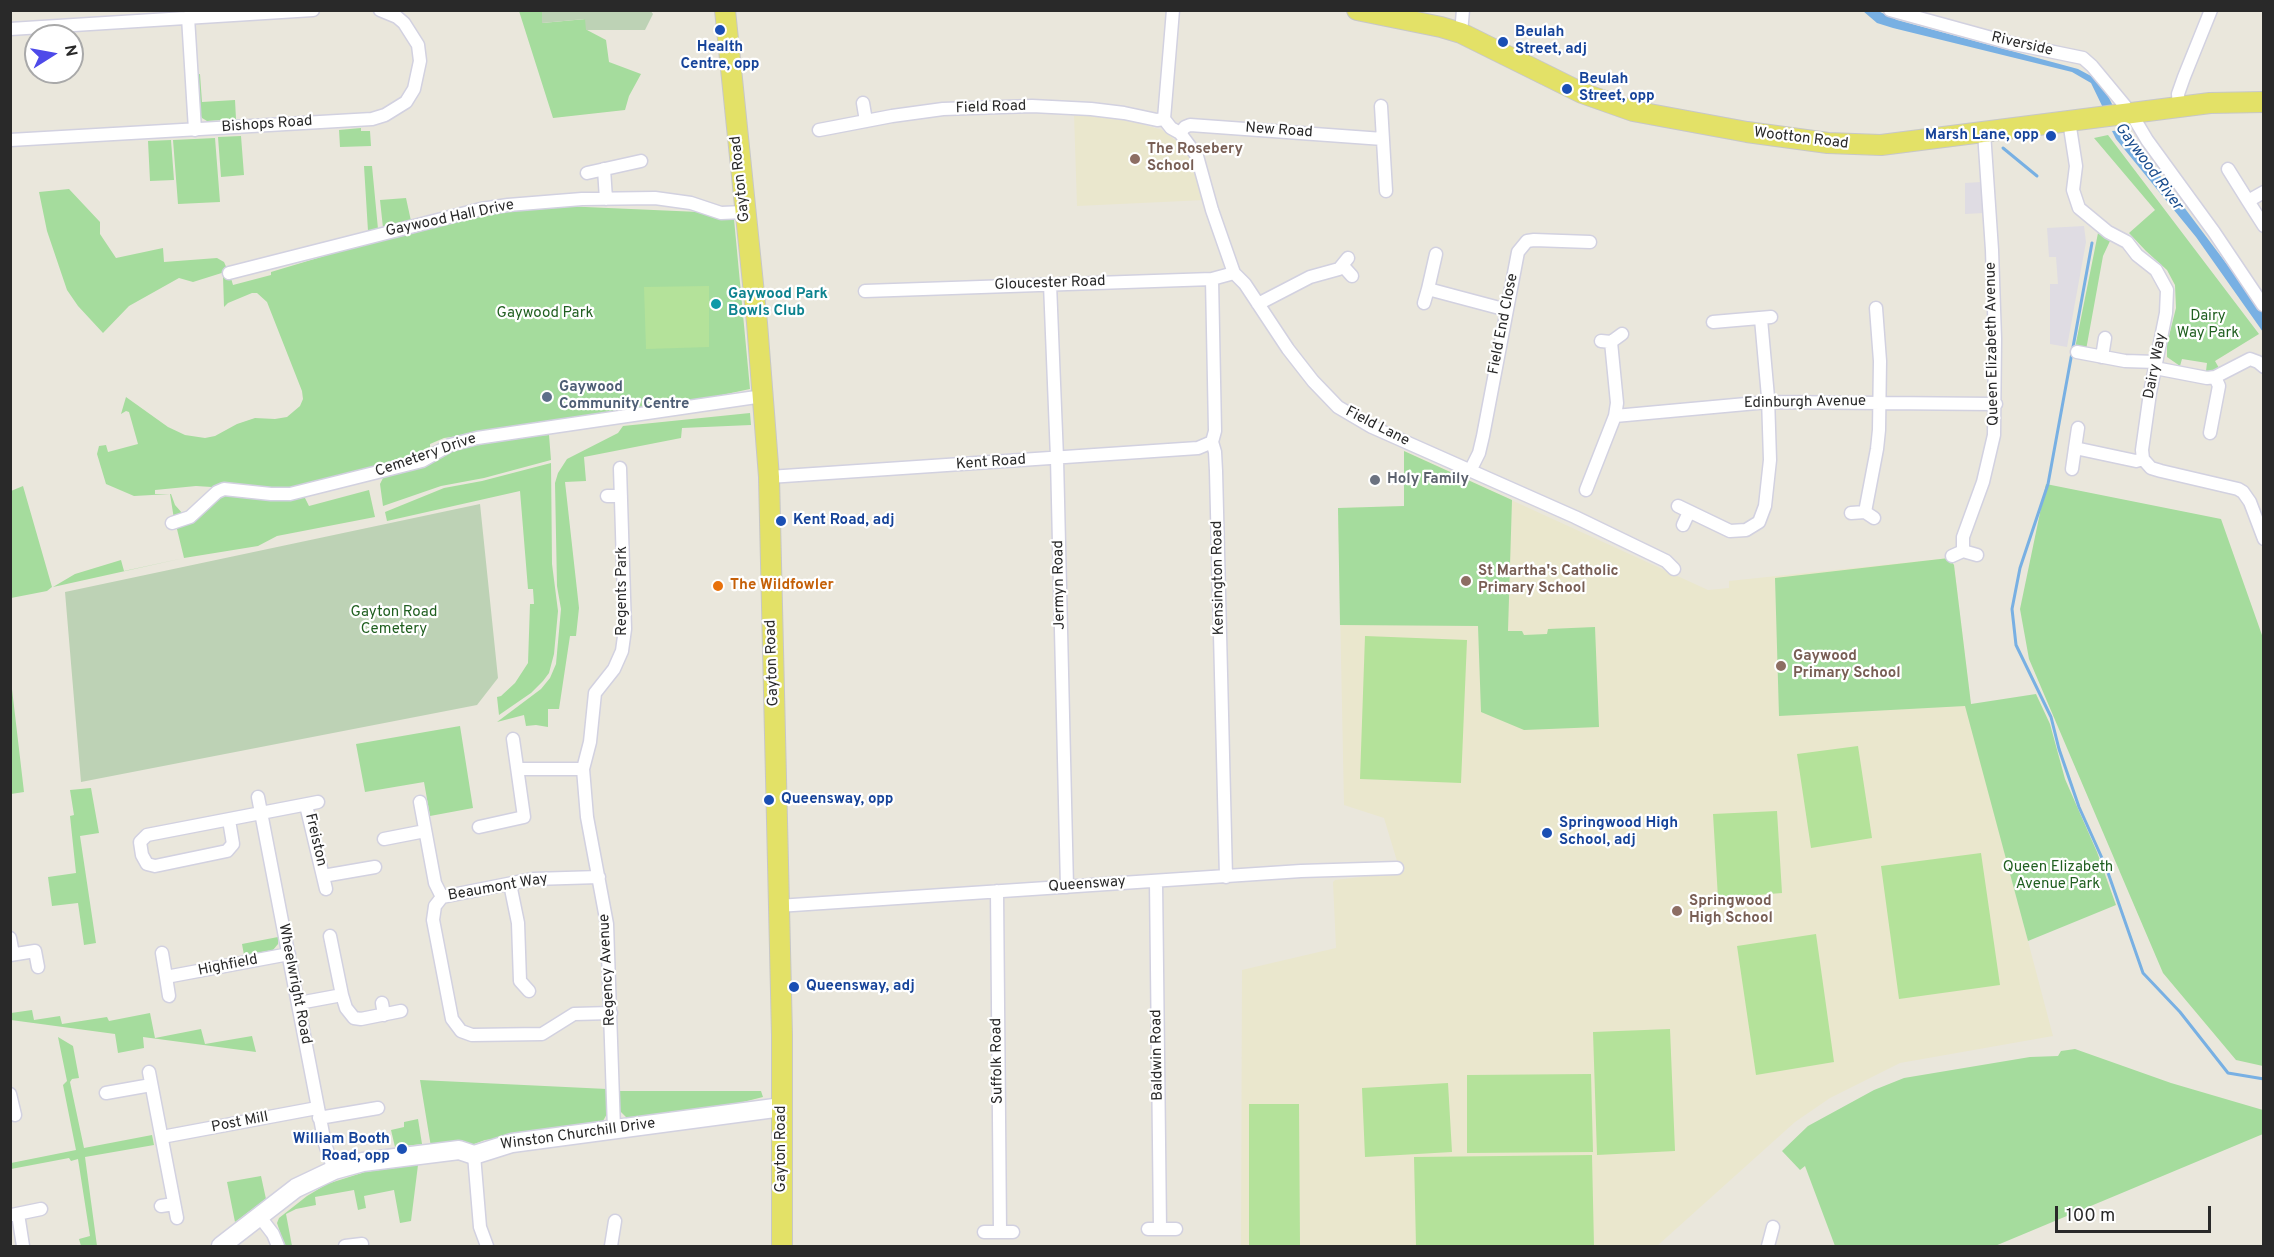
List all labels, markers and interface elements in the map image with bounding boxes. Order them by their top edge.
marker: Health Centre, opp [713,23,727,37]
north arrow [24,24,84,84]
place label: Beulah Street, adj [1515,24,1587,59]
street label: Riverside [1989,29,2055,61]
marker: Beulah Street, adj [1496,35,1510,49]
place label: Health Centre, opp [680,39,760,74]
text: N [59,43,81,58]
place label: Beulah Street, opp [1579,71,1655,106]
marker: Beulah Street, opp [1560,82,1574,96]
street label: Field Road [955,98,1027,118]
street label: Bishops Road [221,113,313,137]
street label: New Road [1245,120,1313,142]
water label: Gaywood River [2110,120,2186,214]
street label: Wootton Road [1753,124,1849,154]
place label: Marsh Lane, opp [1925,127,2039,145]
marker: Marsh Lane, opp [2044,129,2058,143]
street label: Gayton Road [728,135,754,223]
place label: The Rosebery School [1147,141,1243,176]
marker: The Rosebery School [1128,152,1142,166]
street label: Gaywood Hall Drive [384,197,516,241]
street label: Queen Elizabeth Avenue [1983,262,2003,426]
street label: Field End Close [1485,272,1523,376]
street label: Gloucester Road [994,273,1106,295]
place label: Gaywood Park Bowls Club [728,286,828,321]
marker: Gaywood Park Bowls Club [709,297,723,311]
park label: Gaywood Park [497,305,593,323]
park label: Dairy Way Park [2177,308,2239,343]
street label: Dairy Way [2141,331,2171,401]
place label: Gaywood Community Centre [559,379,689,414]
marker: Gaywood Community Centre [540,390,554,404]
street label: Edinburgh Avenue [1744,393,1866,413]
street label: Field Lane [1342,403,1412,451]
street label: Cemetery Drive [373,430,479,482]
street label: Kent Road [956,452,1026,474]
place label: Holy Family [1387,471,1469,489]
marker: Holy Family [1368,473,1382,487]
place label: Kent Road, adj [793,512,894,530]
marker: Kent Road, adj [774,514,788,528]
street label: Kensington Road [1209,521,1229,635]
street label: Jermyn Road [1050,540,1070,630]
street label: Regents Park [614,546,632,636]
place label: St Martha's Catholic Primary School [1478,563,1619,598]
marker: St Martha's Catholic Primary School [1459,574,1473,588]
place label: The Wildfowler [730,577,834,595]
marker: The Wildfowler [711,579,725,593]
park label: Gayton Road Cemetery [351,604,437,639]
street label: Gayton Road [762,619,784,707]
place label: Gaywood Primary School [1793,648,1901,683]
marker: Gaywood Primary School [1774,659,1788,673]
place label: Queensway, opp [781,791,894,809]
marker: Queensway, opp [762,793,776,807]
street label: Freiston [300,812,330,868]
place label: Springwood High School, adj [1559,815,1678,850]
marker: Springwood High School, adj [1540,826,1554,840]
park label: Queen Elizabeth Avenue Park [2003,859,2113,894]
street label: Beaumont Way [447,870,549,906]
street label: Queensway [1048,873,1126,897]
place label: Springwood High School [1689,893,1773,928]
marker: Springwood High School [1670,904,1684,918]
street label: Regency Avenue [596,913,620,1027]
street label: Wheelwright Road [273,922,315,1046]
street label: Highfield [197,951,259,981]
place label: Queensway, adj [806,978,915,996]
marker: Queensway, adj [787,980,801,994]
street label: Baldwin Road [1148,1009,1168,1101]
street label: Suffolk Road [988,1018,1008,1104]
street label: Gayton Road [773,1106,791,1192]
street label: Post Mill [210,1109,270,1137]
street label: Winston Churchill Drive [499,1115,657,1155]
place label: William Booth Road, opp [293,1131,390,1166]
marker: William Booth Road, opp [395,1142,409,1156]
scale bar [2058,1194,2214,1232]
text: 100 m [2066,1205,2115,1228]

